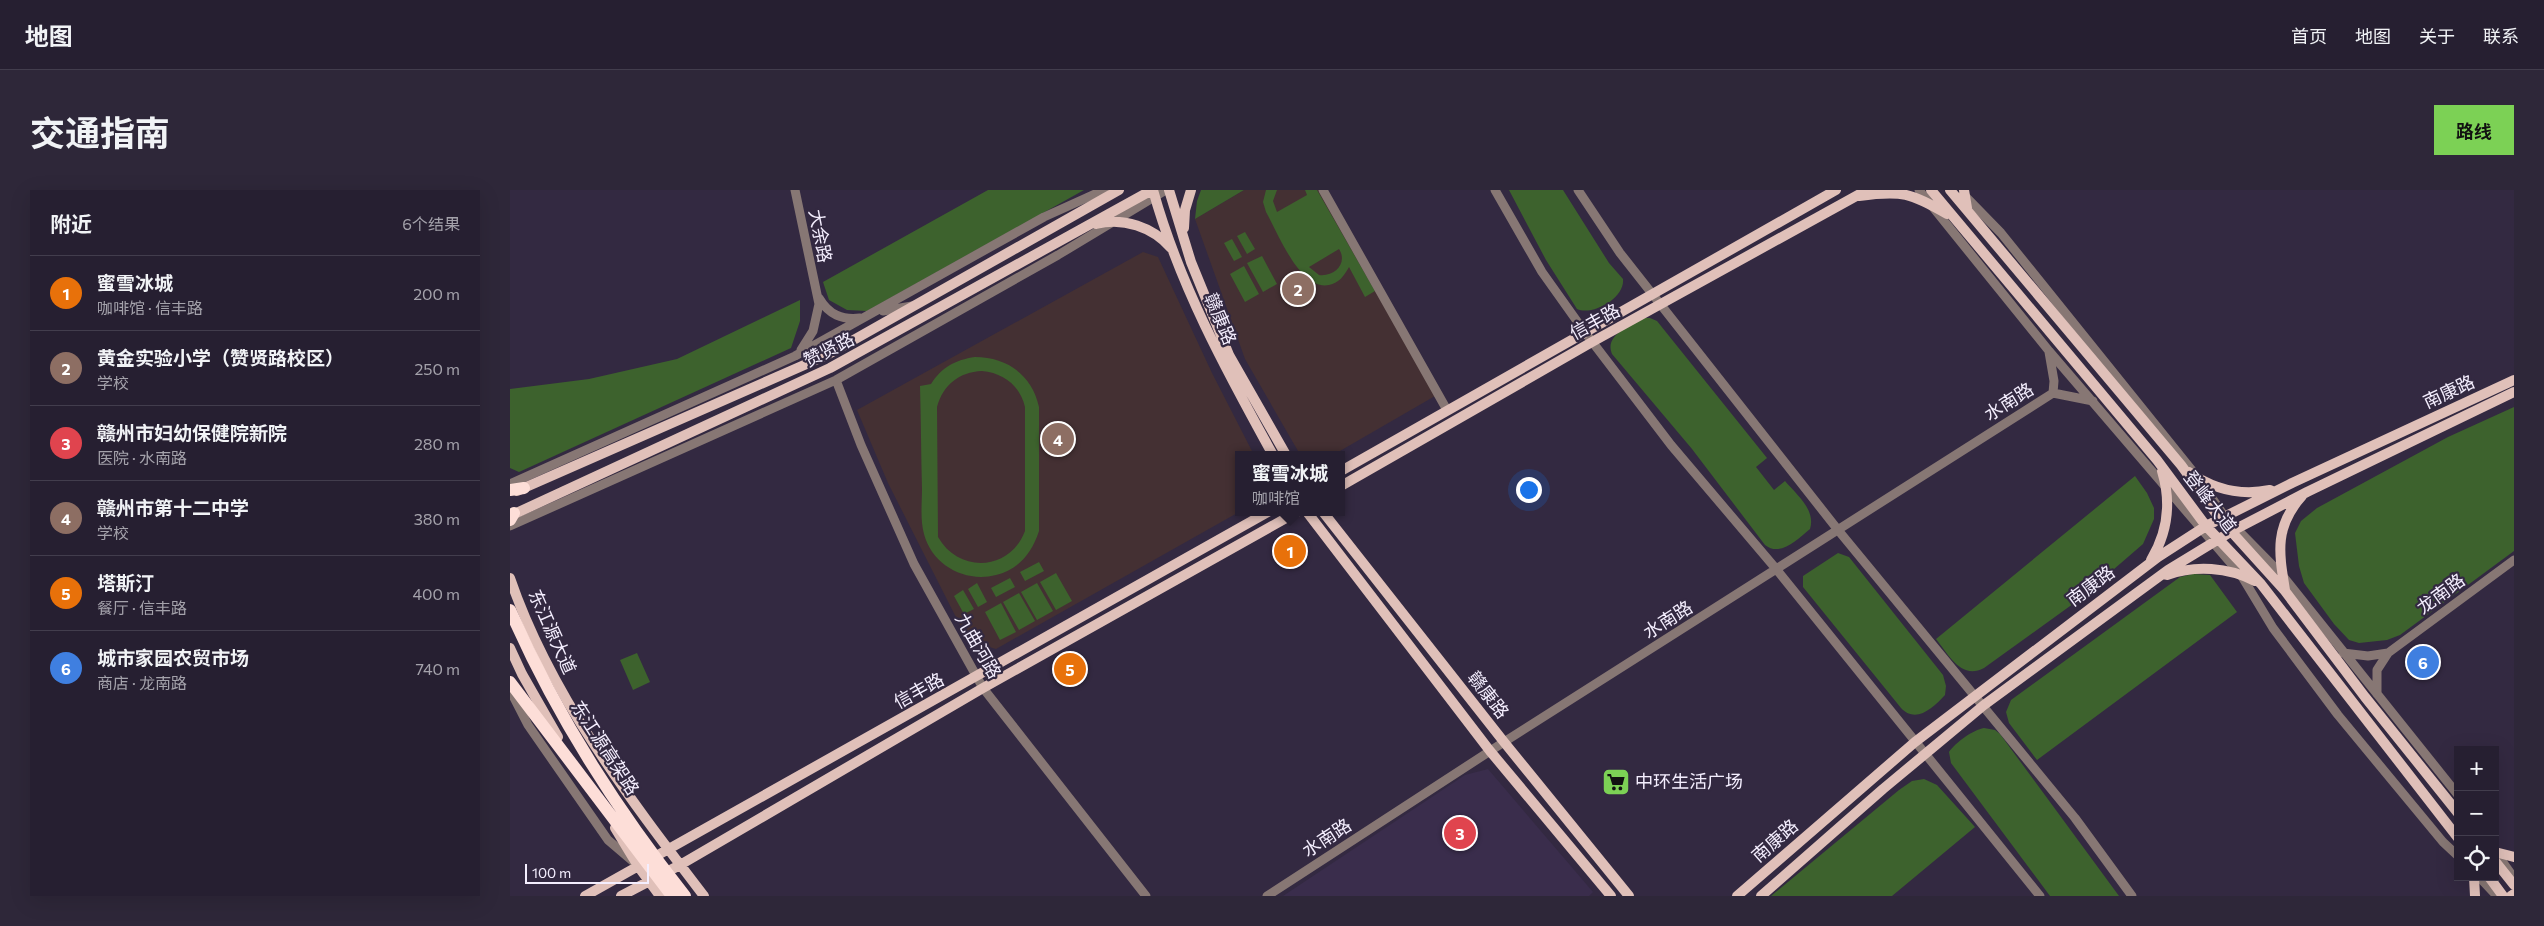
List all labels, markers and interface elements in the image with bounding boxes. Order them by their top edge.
text: 地图 [25,21,73,50]
text: 首页 [2291,25,2327,47]
text: 地图 [2355,25,2391,47]
text: 关于 [2419,25,2455,47]
text: 联系 [2483,25,2519,47]
button: 路线 [2434,105,2514,155]
text: 交通指南 [30,110,170,153]
street label: 大余路 [805,207,837,264]
text: 附近 [50,211,92,236]
text: 6个结果 [402,214,460,233]
pin: 2 [1282,270,1314,308]
text: 蜜雪冰城 [97,271,173,294]
text: 1 [62,284,70,303]
text: 200 m [413,284,460,303]
street label: 赣康路 [1200,289,1242,348]
text: 咖啡馆 · 信丰路 [97,298,203,317]
street label: 信丰路 [1566,298,1623,344]
street label: 赞贤路 [799,327,858,371]
text: 黄金实验小学（赞贤路校区） [97,346,344,369]
text: 2 [61,359,71,378]
text: 250 m [414,359,460,378]
street label: 南康路 [2419,370,2478,412]
text: 学校 [97,373,129,392]
street label: 水南路 [1980,378,2037,425]
pin: 4 [1042,420,1074,458]
text: 赣州市妇幼保健院新院 [97,421,287,444]
text: 3 [61,434,71,453]
text: 280 m [414,434,460,453]
text: 医院 · 水南路 [97,448,187,467]
popup [1235,451,1345,516]
text: 蜜雪冰城 [1252,461,1328,484]
street label: 登峰大道 [2180,466,2242,537]
your location [1516,477,1542,503]
text: 咖啡馆 [1252,488,1300,507]
text: 赣州市第十二中学 [97,496,249,519]
text: 4 [61,509,71,528]
text: 380 m [414,509,460,528]
text: 学校 [97,523,129,542]
pin: 1 [1274,532,1306,570]
street label: 南康路 [2062,560,2119,610]
street label: 龙南路 [2412,568,2469,618]
text: 塔斯汀 [97,571,154,594]
text: 5 [61,584,71,603]
text: 400 m [412,584,460,603]
street label: 东江源大道 [525,586,581,677]
street label: 水南路 [1639,596,1696,643]
text: 餐厅 · 信丰路 [97,598,187,617]
street label: 九曲河路 [951,609,1006,682]
pin: 6 [2407,643,2439,681]
text: 城市家园农贸市场 [97,646,249,669]
pin: 5 [1054,650,1086,688]
text: 6 [61,659,71,678]
text: 740 m [415,659,460,678]
street label: 赣康路 [1463,666,1514,722]
street label: 信丰路 [890,667,947,713]
text: 商店 · 龙南路 [97,673,187,692]
street label: 东江源高架路 [567,696,644,799]
map controls [2454,746,2499,881]
button: + [2454,746,2499,791]
supermarket icon: 中环生活广场 [1601,767,1631,797]
place label: 中环生活广场 [1635,770,1743,792]
button: − [2454,791,2499,836]
street label: 水南路 [1298,813,1355,861]
pin: 3 [1444,814,1476,852]
street label: 南康路 [1747,814,1802,866]
button: locate [2454,836,2499,881]
scale bar [525,861,649,884]
text: 100 m [532,864,571,881]

